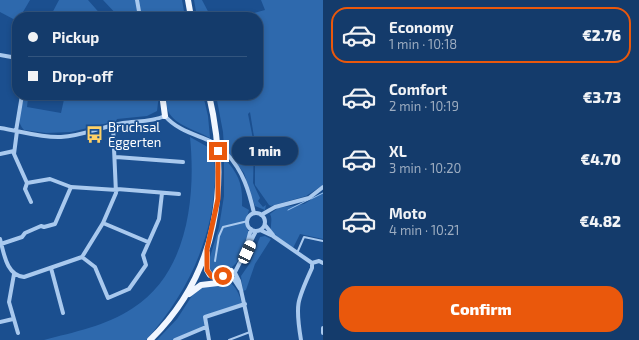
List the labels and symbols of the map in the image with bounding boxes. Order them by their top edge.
place label: Bruchsal Eggerten [108,119,161,150]
bus stop icon: Bruchsal Eggerten [85,124,105,144]
callout: 1 min [232,137,298,165]
route end [209,142,227,160]
car [236,239,258,265]
route start [214,267,232,285]

